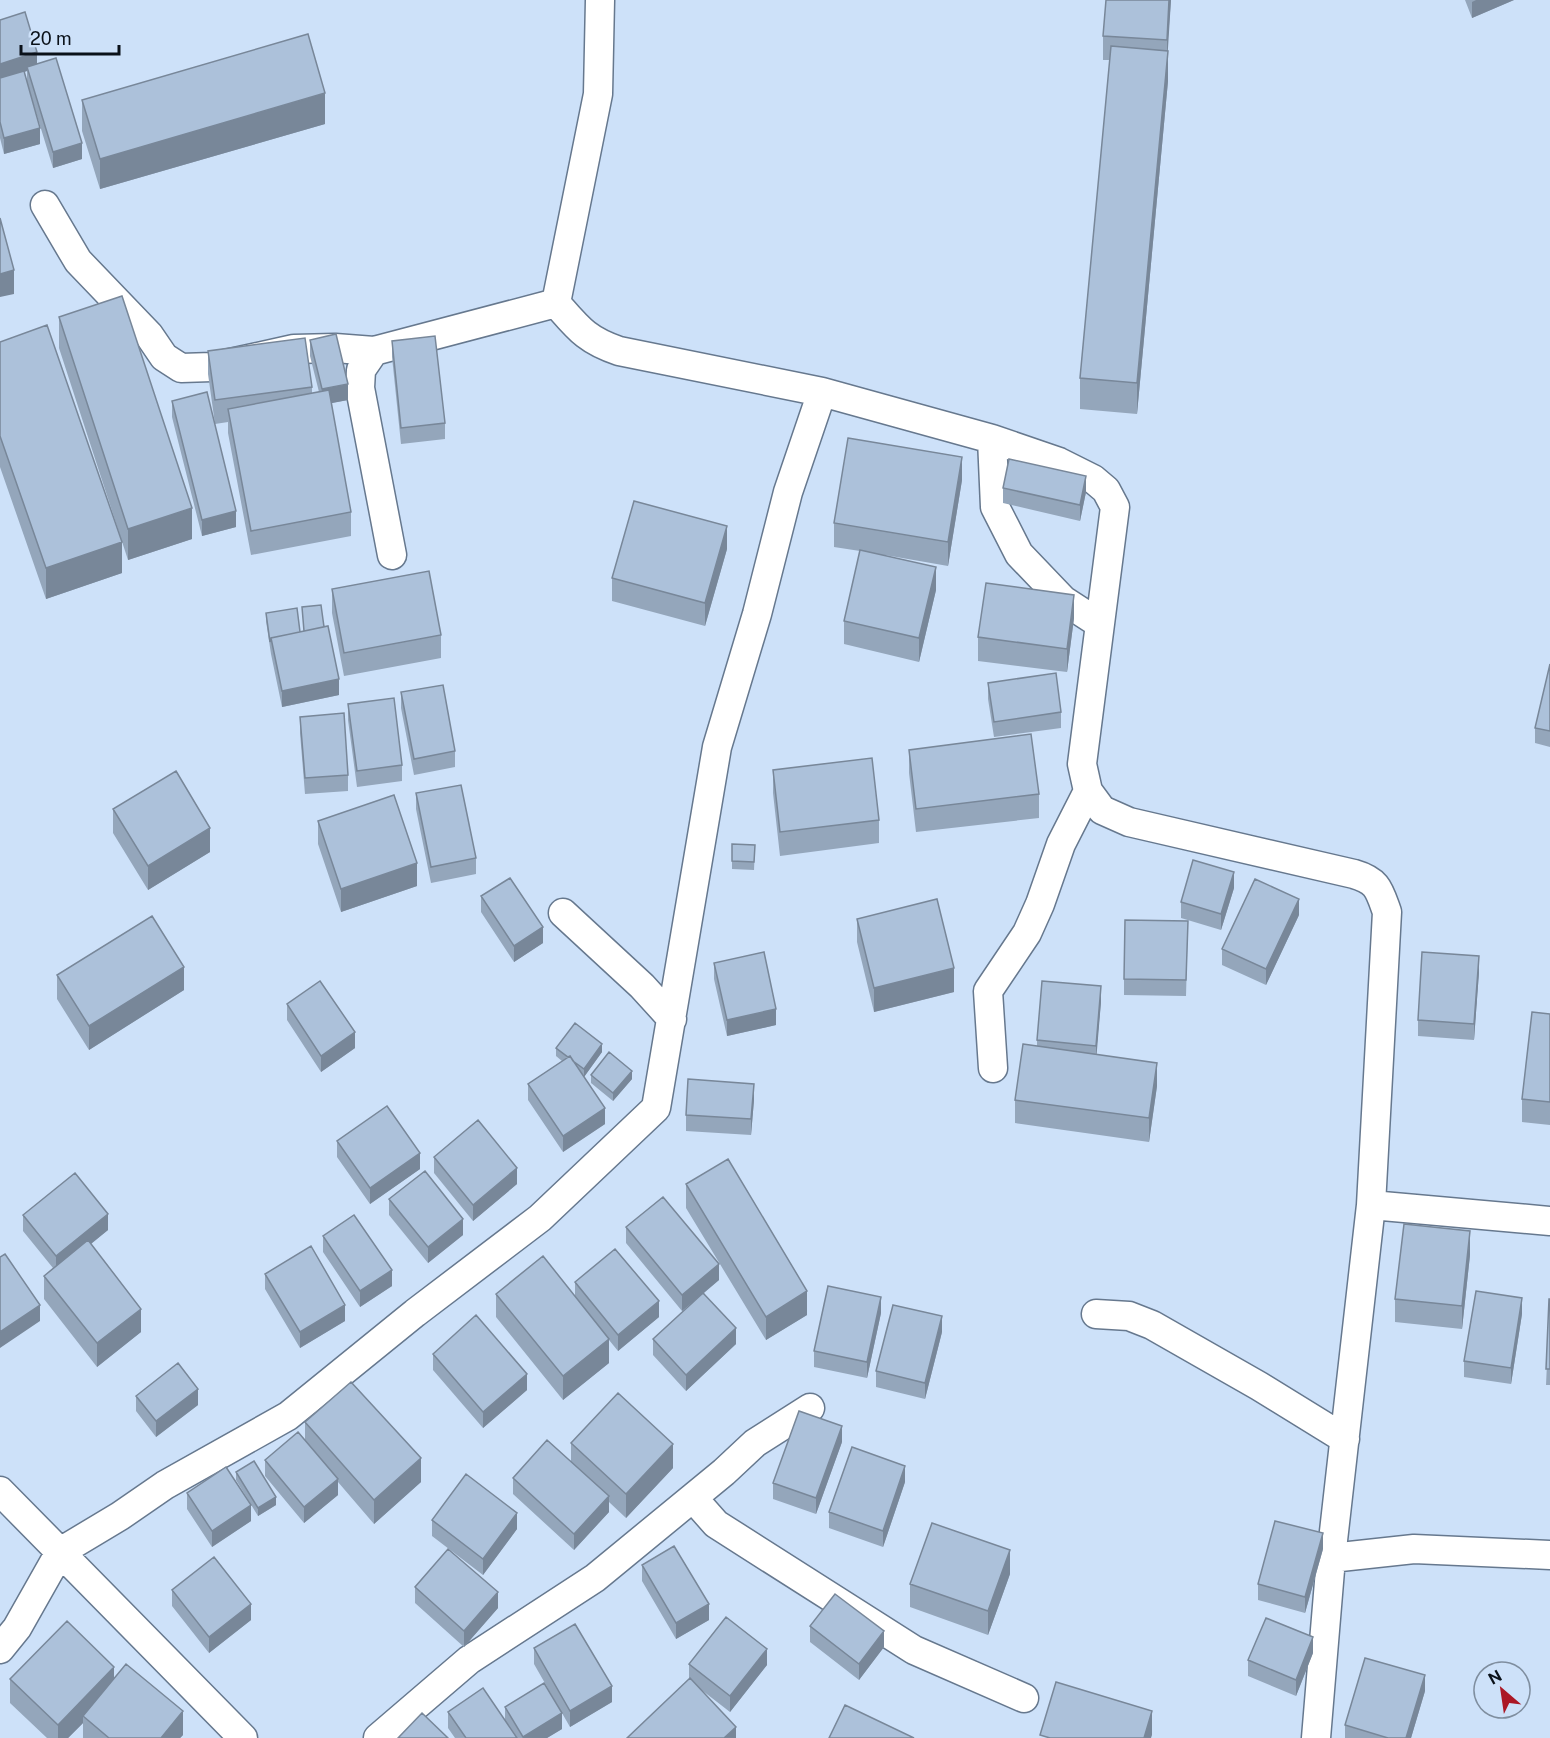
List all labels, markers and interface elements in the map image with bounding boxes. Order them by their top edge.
scale bar [21,18,118,56]
text: 20 m [30,28,72,49]
north arrow [1472,1660,1532,1720]
text: N [1485,1666,1505,1689]

